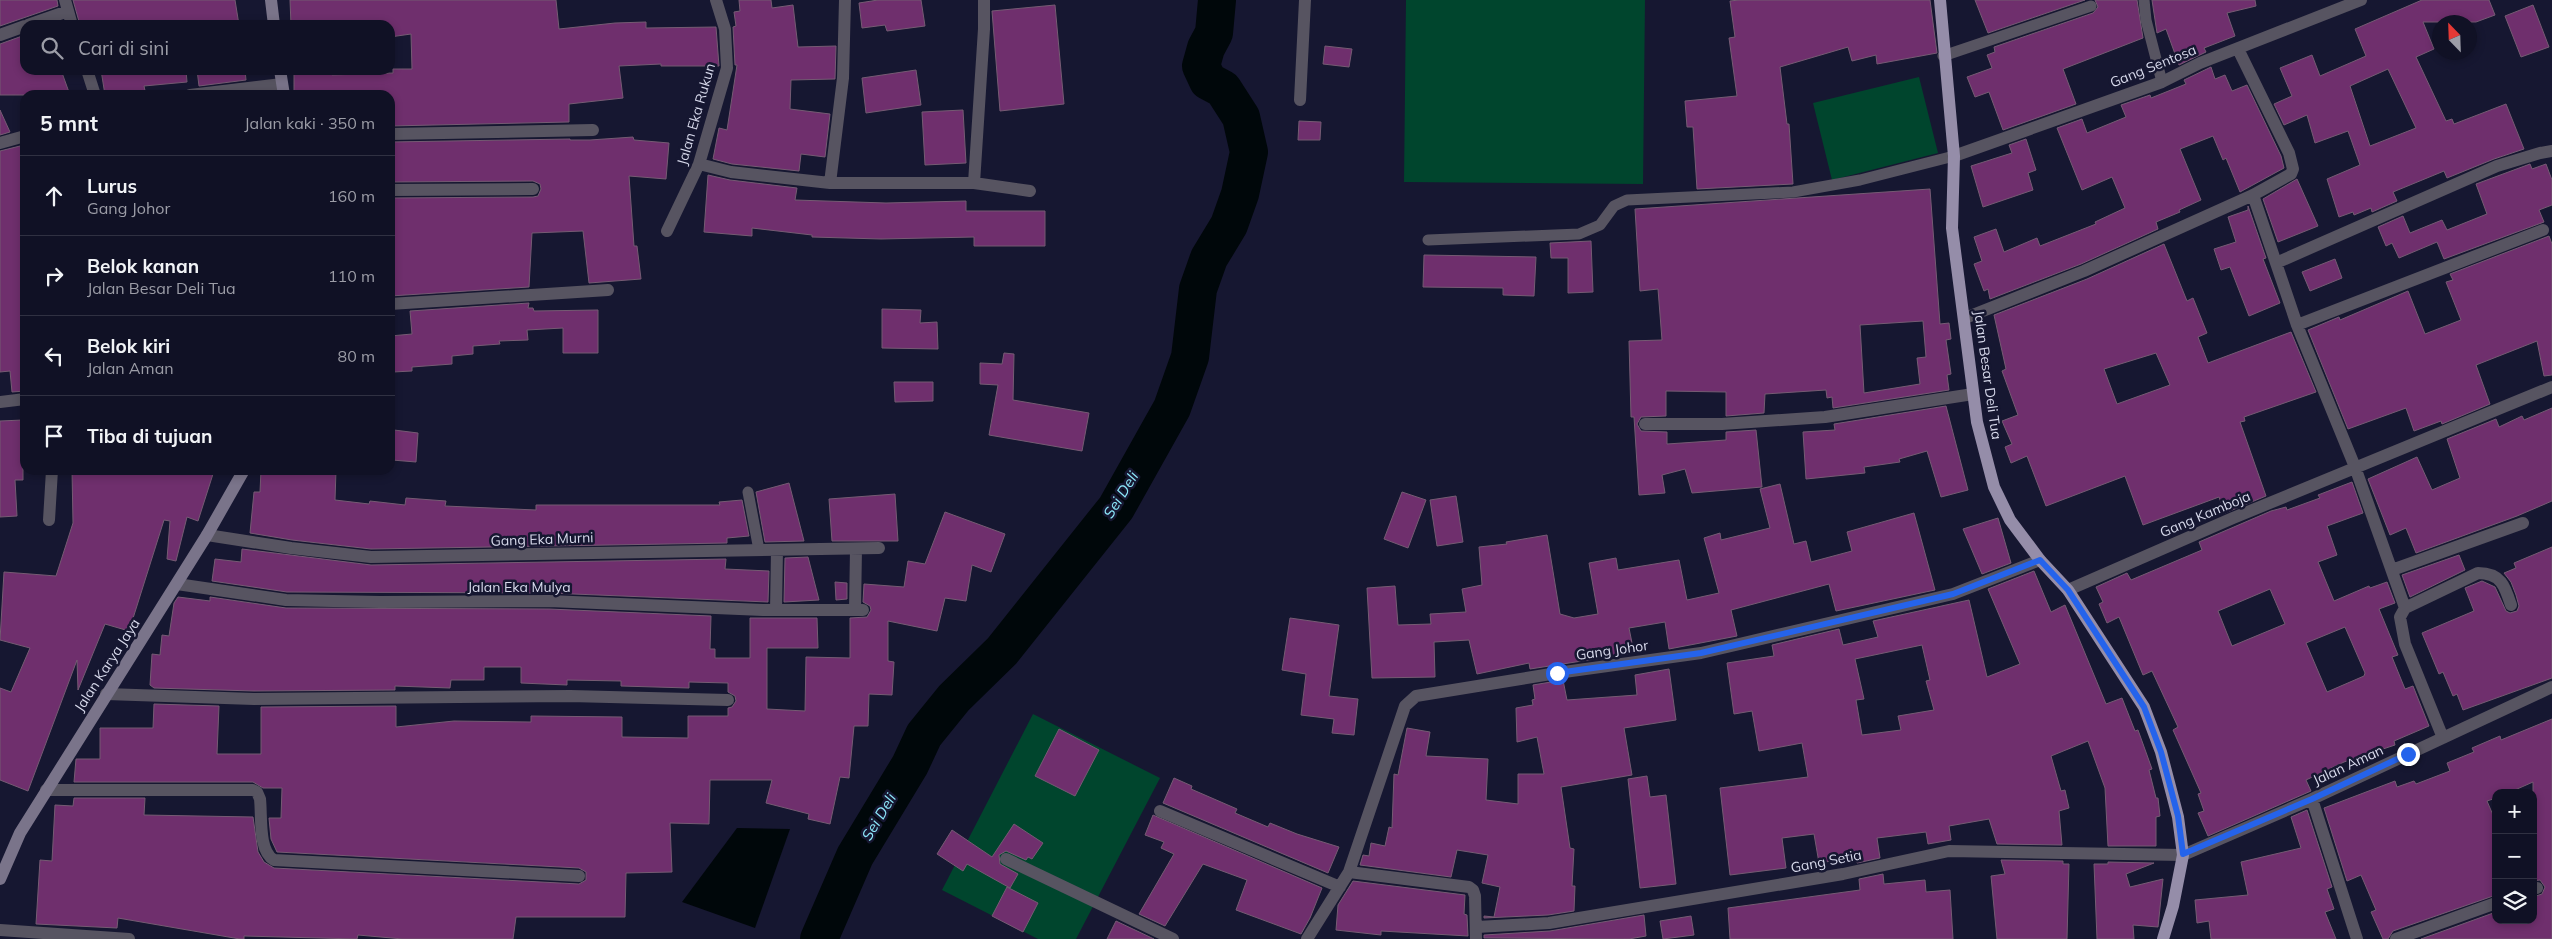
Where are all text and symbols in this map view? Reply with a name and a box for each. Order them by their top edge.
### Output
north arrow [2432,15,2477,60]
search box [20,20,395,75]
icon: search [38,34,66,62]
text: Cari di sini [78,36,169,60]
street label: Gang Sentosa [2107,40,2199,92]
street label: Jalan Eka Rukun [673,61,719,167]
text: 5 mnt [40,110,98,136]
text: Jalan kaki · 350 m [244,113,375,133]
text: Lurus [87,174,137,198]
icon: ahead [40,182,68,210]
text: 160 m [328,186,375,206]
text: Gang Johor [87,198,170,218]
text: Belok kanan [87,254,199,278]
icon: right [40,262,68,290]
text: 110 m [328,266,375,286]
text: Jalan Besar Deli Tua [87,278,236,298]
street label: Jalan Besar Deli Tua [1970,309,2006,441]
text: Belok kiri [87,334,170,358]
icon: left [40,342,68,370]
text: 80 m [338,346,375,366]
text: Jalan Aman [87,358,174,378]
icon: arrive [40,422,68,450]
text: Tiba di tujuan [87,424,212,448]
water label: Sei Deli [1099,468,1143,522]
street label: Gang Kamboja [2157,487,2253,541]
street label: Gang Eka Murni [490,528,594,550]
street label: Jalan Eka Mulya [467,578,571,596]
street label: Jalan Karya Jaya [70,615,144,715]
street label: Gang Johor [1575,636,1650,664]
route start [1546,662,1569,685]
street label: Jalan Aman [2310,741,2386,789]
route end [2397,743,2420,766]
water label: Sei Deli [857,789,900,844]
map controls [2492,789,2537,924]
button: + [2492,789,2537,834]
button: − [2492,834,2537,879]
street label: Gang Setia [1789,845,1863,877]
button: layers [2492,879,2537,924]

